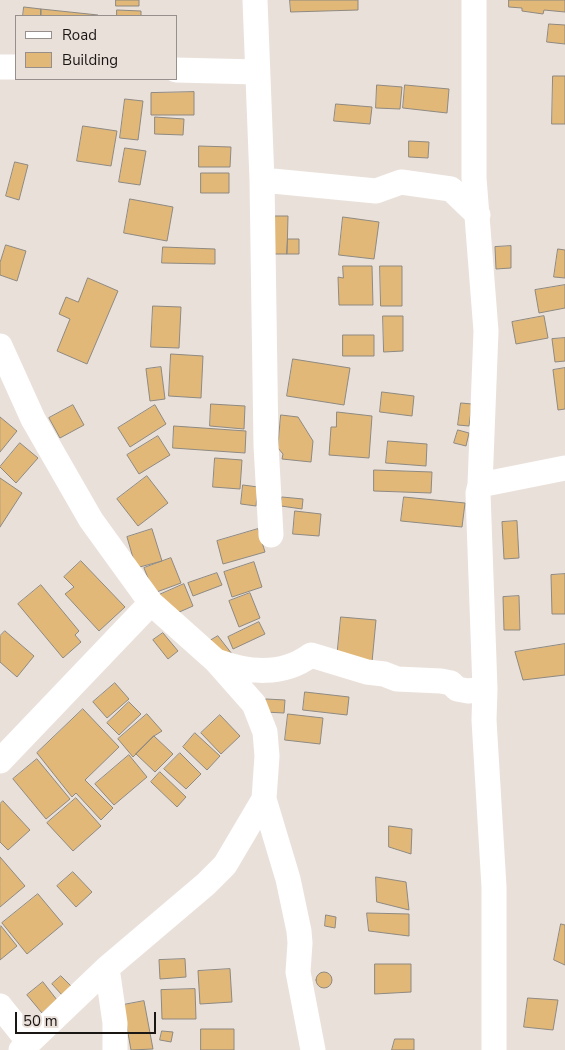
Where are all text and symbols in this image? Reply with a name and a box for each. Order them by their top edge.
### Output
legend [15,15,178,80]
text: Road [62,25,97,45]
text: Building [62,50,118,70]
scale bar [18,1002,159,1034]
text: 50 m [23,1011,58,1031]

